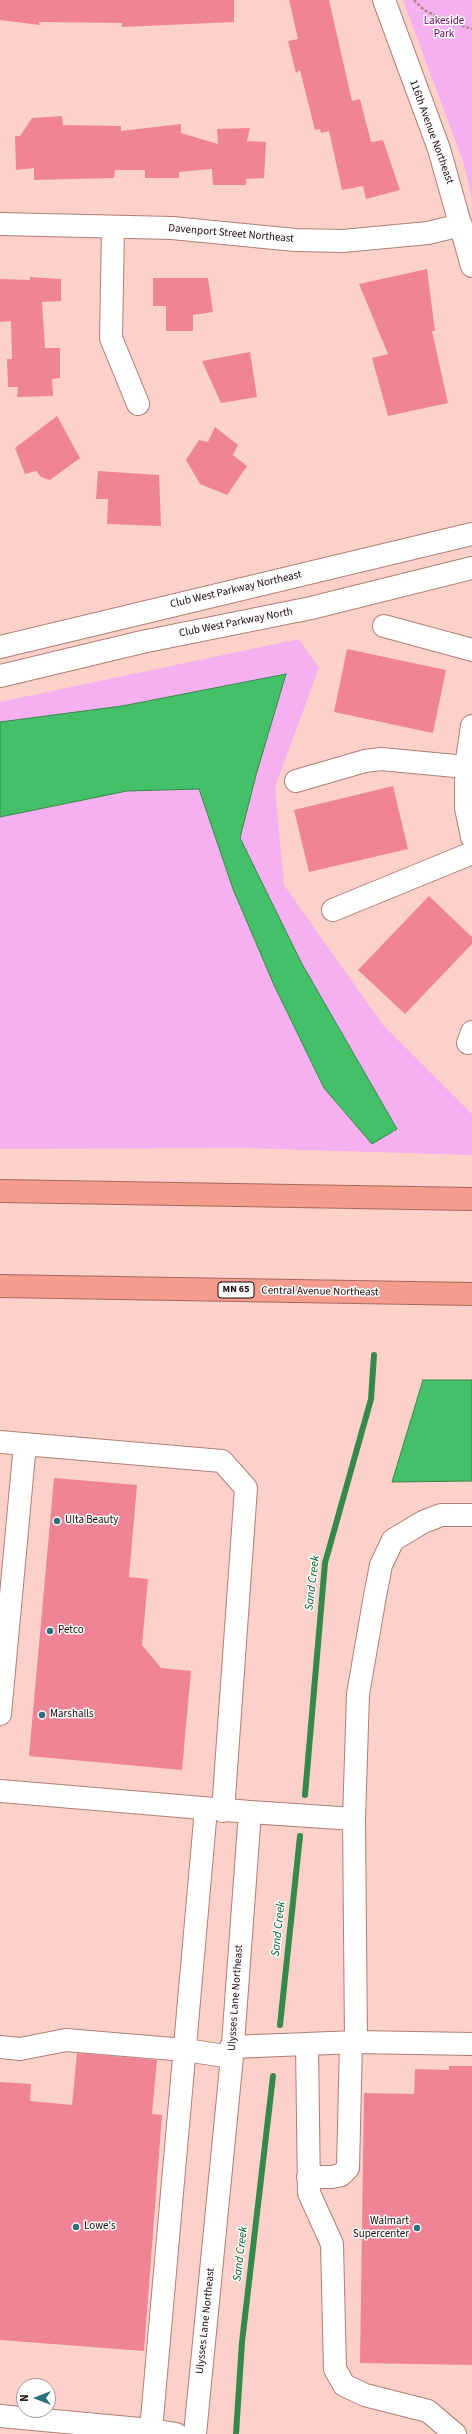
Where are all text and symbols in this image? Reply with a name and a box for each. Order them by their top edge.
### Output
park label: Lakeside Park [424,15,464,41]
street label: 116th Avenue Northeast [406,78,456,186]
street label: Davenport Street Northeast [168,222,294,246]
street label: Club West Parkway Northeast [169,568,303,612]
street label: Club West Parkway North [178,605,294,641]
road number: MN 65 [218,1282,254,1298]
street label: Central Avenue Northeast [261,1284,379,1300]
place label: Ulta Beauty [65,1514,118,1528]
marker: Ulta Beauty [52,1516,62,1526]
water label: Sand Creek [302,1555,324,1611]
place label: Petco [58,1624,84,1638]
marker: Petco [45,1626,55,1636]
place label: Marshalls [50,1708,94,1722]
marker: Marshalls [37,1710,47,1720]
water label: Sand Creek [269,1901,289,1957]
street label: Ulysses Lane Northeast [226,1944,246,2052]
place label: Walmart Supercenter [353,2215,409,2241]
place label: Lowe's [84,2220,116,2234]
marker: Lowe's [71,2222,81,2232]
marker: Walmart Supercenter [412,2223,422,2233]
water label: Sand Creek [230,2226,252,2282]
street label: Ulysses Lane Northeast [194,2267,218,2375]
north arrow [16,2378,56,2418]
text: N [17,2394,32,2402]

